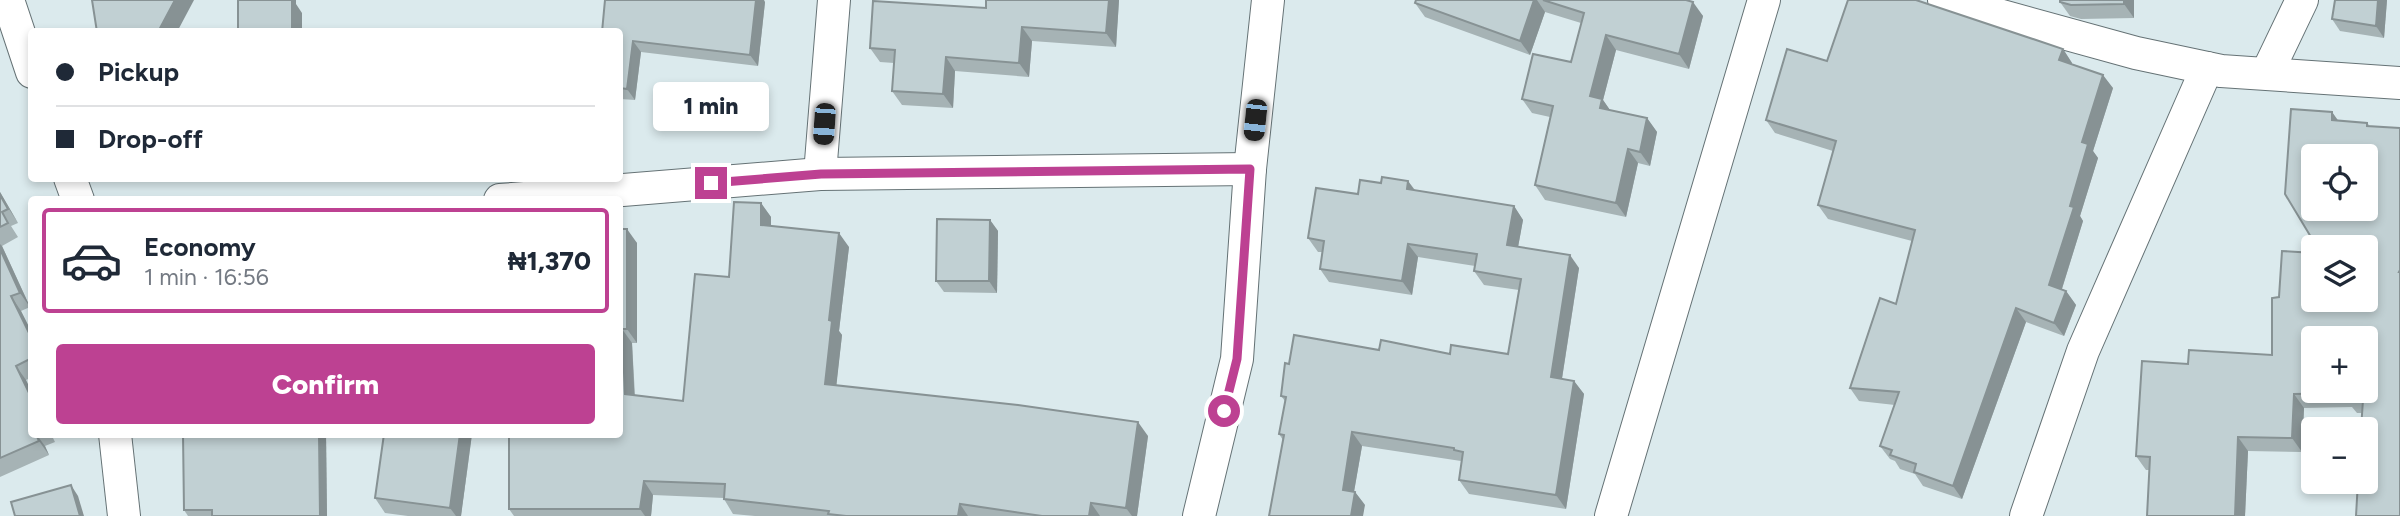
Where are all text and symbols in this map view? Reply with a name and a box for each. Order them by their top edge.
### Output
text: Pickup [98,56,179,88]
callout: 1 min [653,82,769,130]
text: 1 min [684,92,738,120]
car [1243,98,1268,142]
car [813,102,836,146]
text: Drop-off [98,123,203,155]
map controls [2301,144,2378,494]
button: locate [2301,144,2378,221]
route end [695,167,727,199]
icon: car [60,229,123,292]
text: Economy [144,231,256,263]
button: layers [2301,235,2378,312]
text: ₦1,370 [508,245,591,277]
text: 1 min · 16:56 [144,263,269,291]
button: + [2301,326,2378,403]
button: Confirm [56,344,595,424]
route start [1208,395,1240,427]
button: − [2301,417,2378,494]

